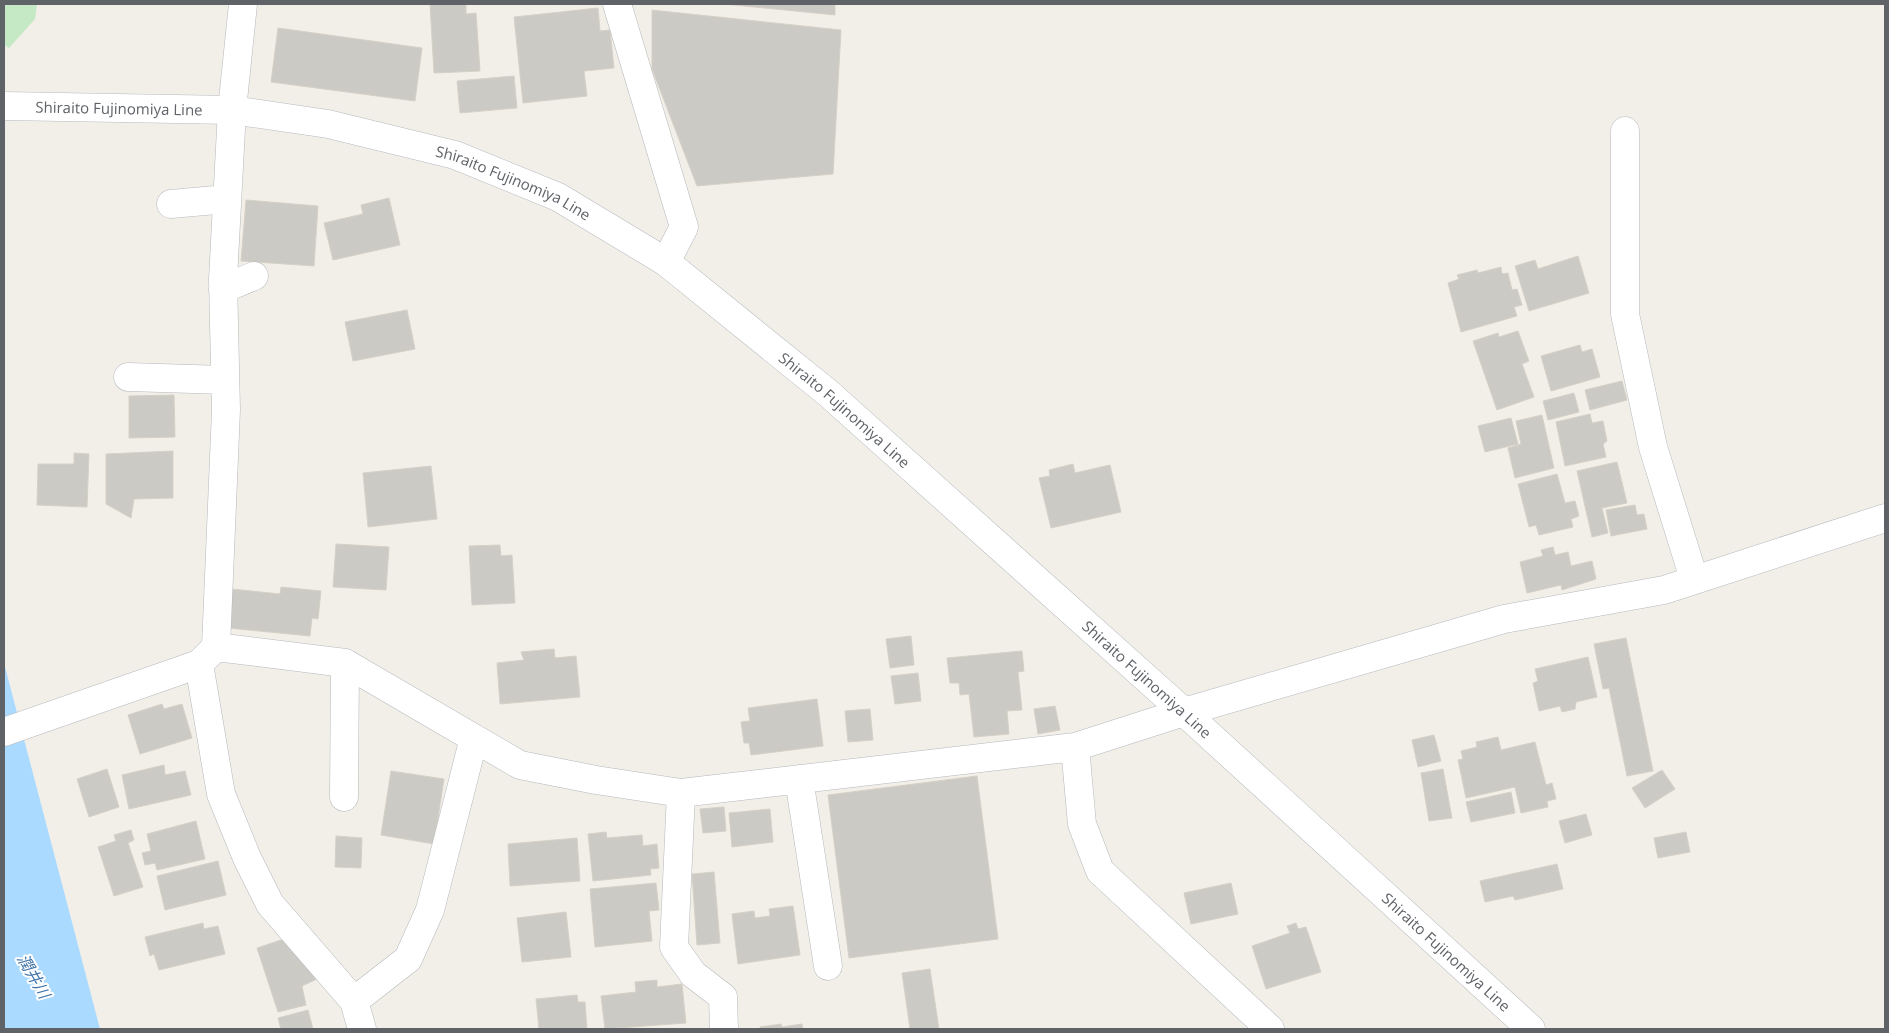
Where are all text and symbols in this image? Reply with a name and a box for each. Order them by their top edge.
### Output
street label: Shiraito Fujinomiya Line [35,97,203,119]
street label: Shiraito Fujinomiya Line [434,141,595,224]
street label: Shiraito Fujinomiya Line [775,347,915,472]
street label: Shiraito Fujinomiya Line [1078,616,1216,742]
street label: Shiraito Fujinomiya Line [1378,888,1515,1016]
water label: 潤井川 [12,950,57,1004]

